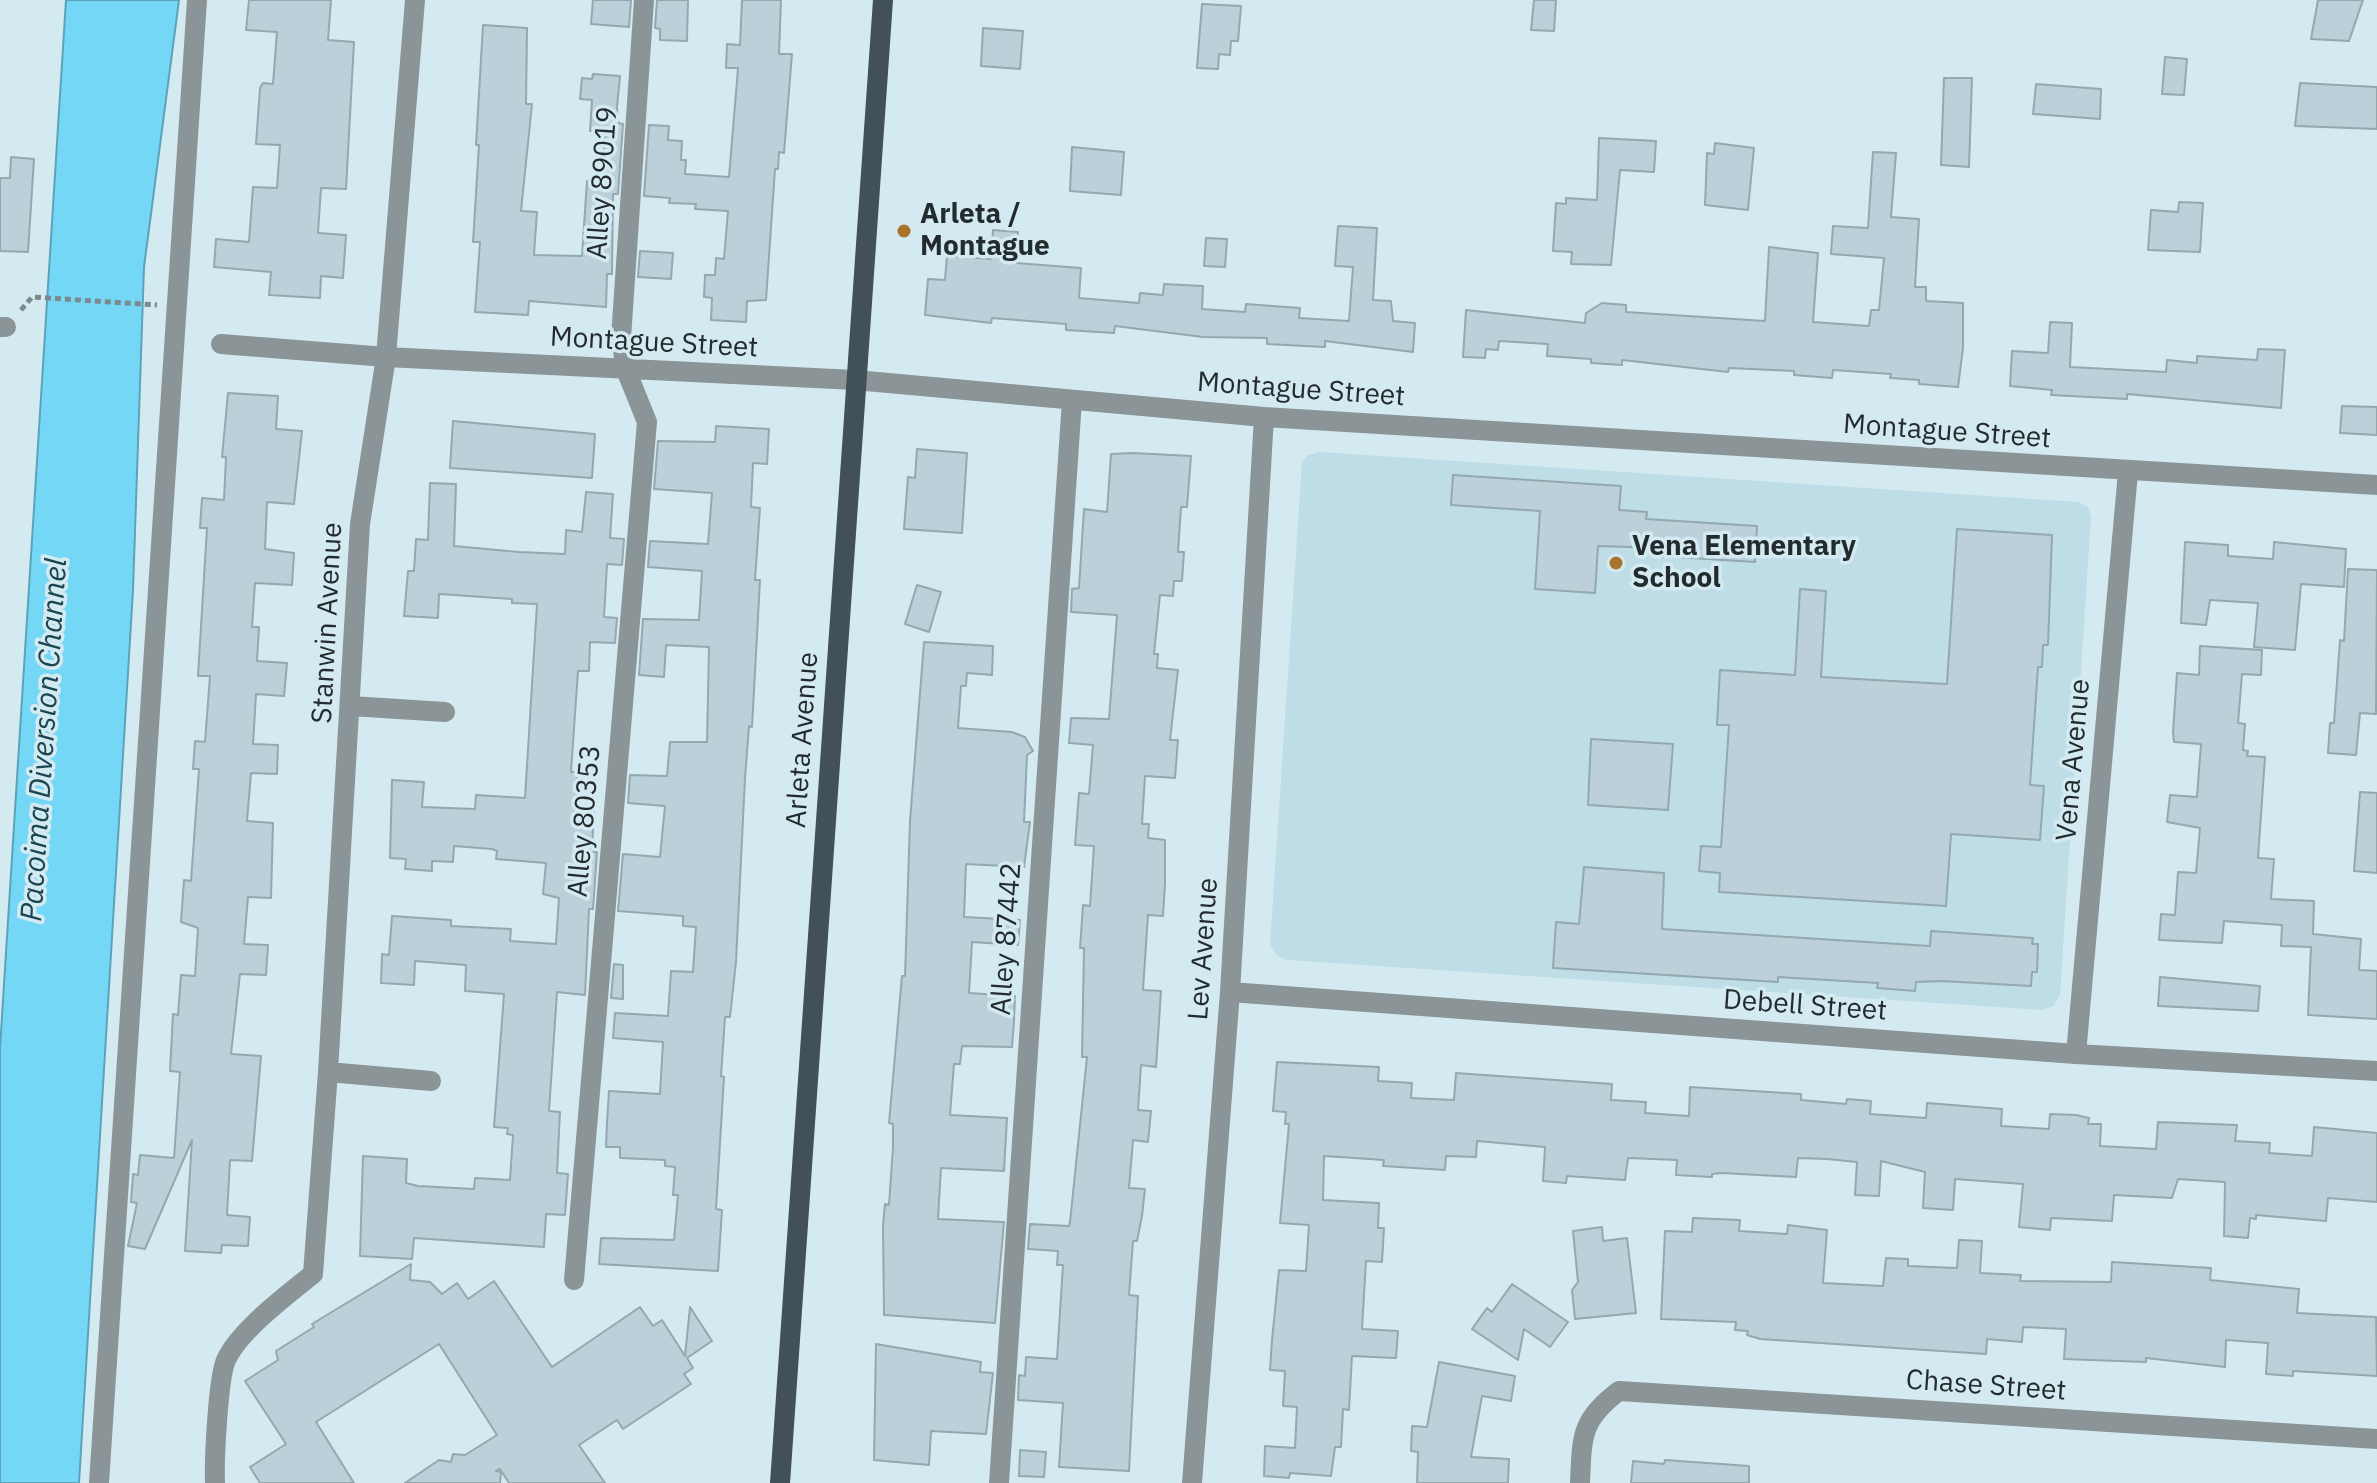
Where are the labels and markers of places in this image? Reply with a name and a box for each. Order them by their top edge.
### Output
place label: Arleta / Montague [920,198,1050,264]
marker: Arleta / Montague [895,222,913,240]
place label: Vena Elementary School [1632,530,1856,596]
marker: Vena Elementary School [1607,554,1625,572]

